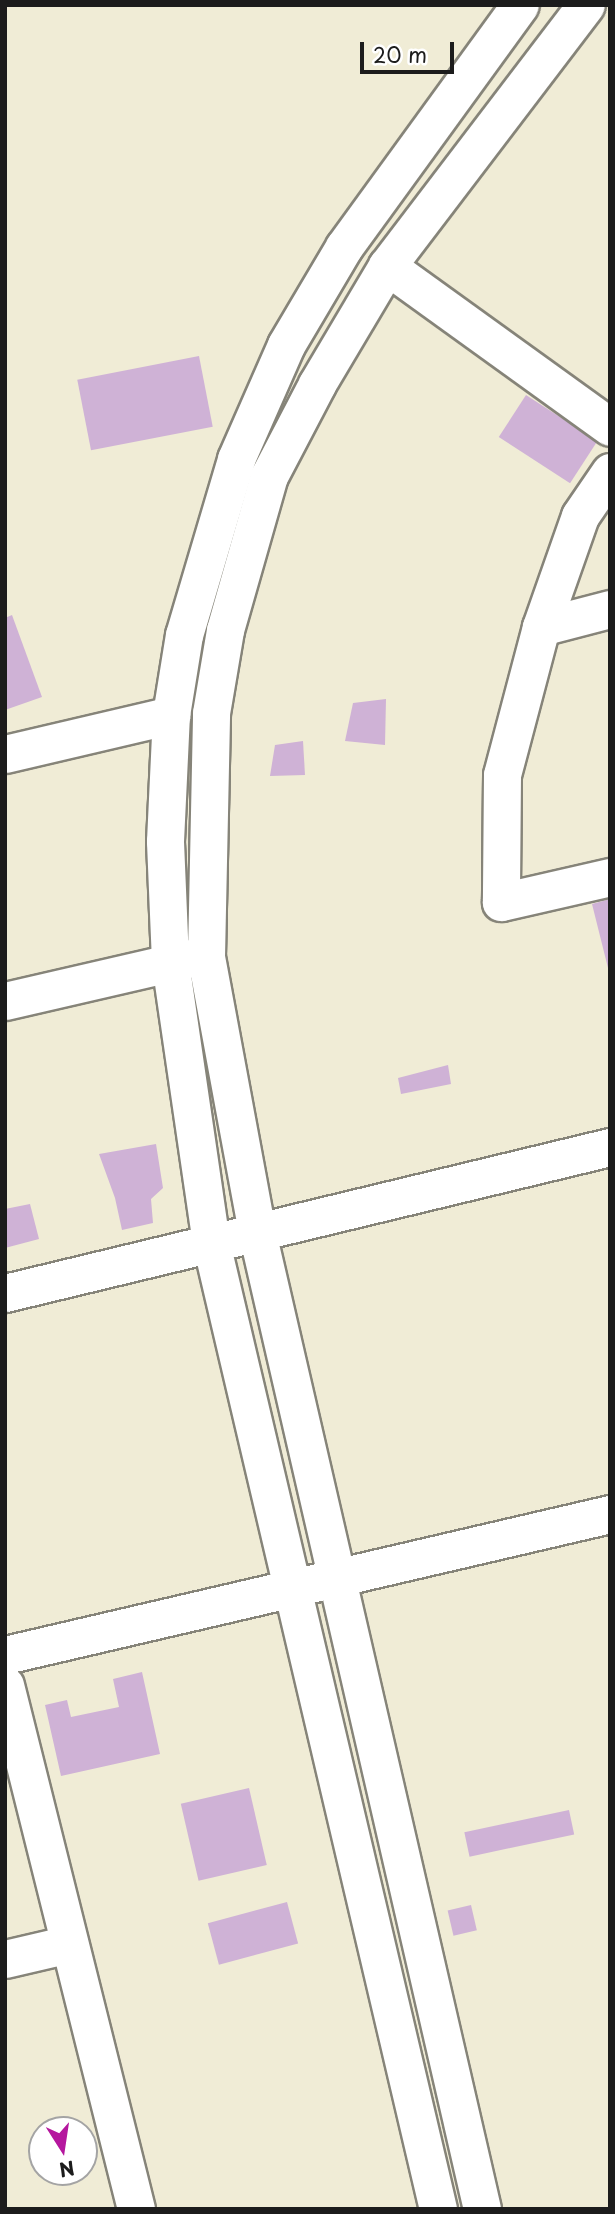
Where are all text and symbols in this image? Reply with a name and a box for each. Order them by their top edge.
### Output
scale bar [363,28,458,72]
text: 20 m [373,38,427,70]
north arrow [28,2116,98,2186]
text: N [57,2154,77,2185]

